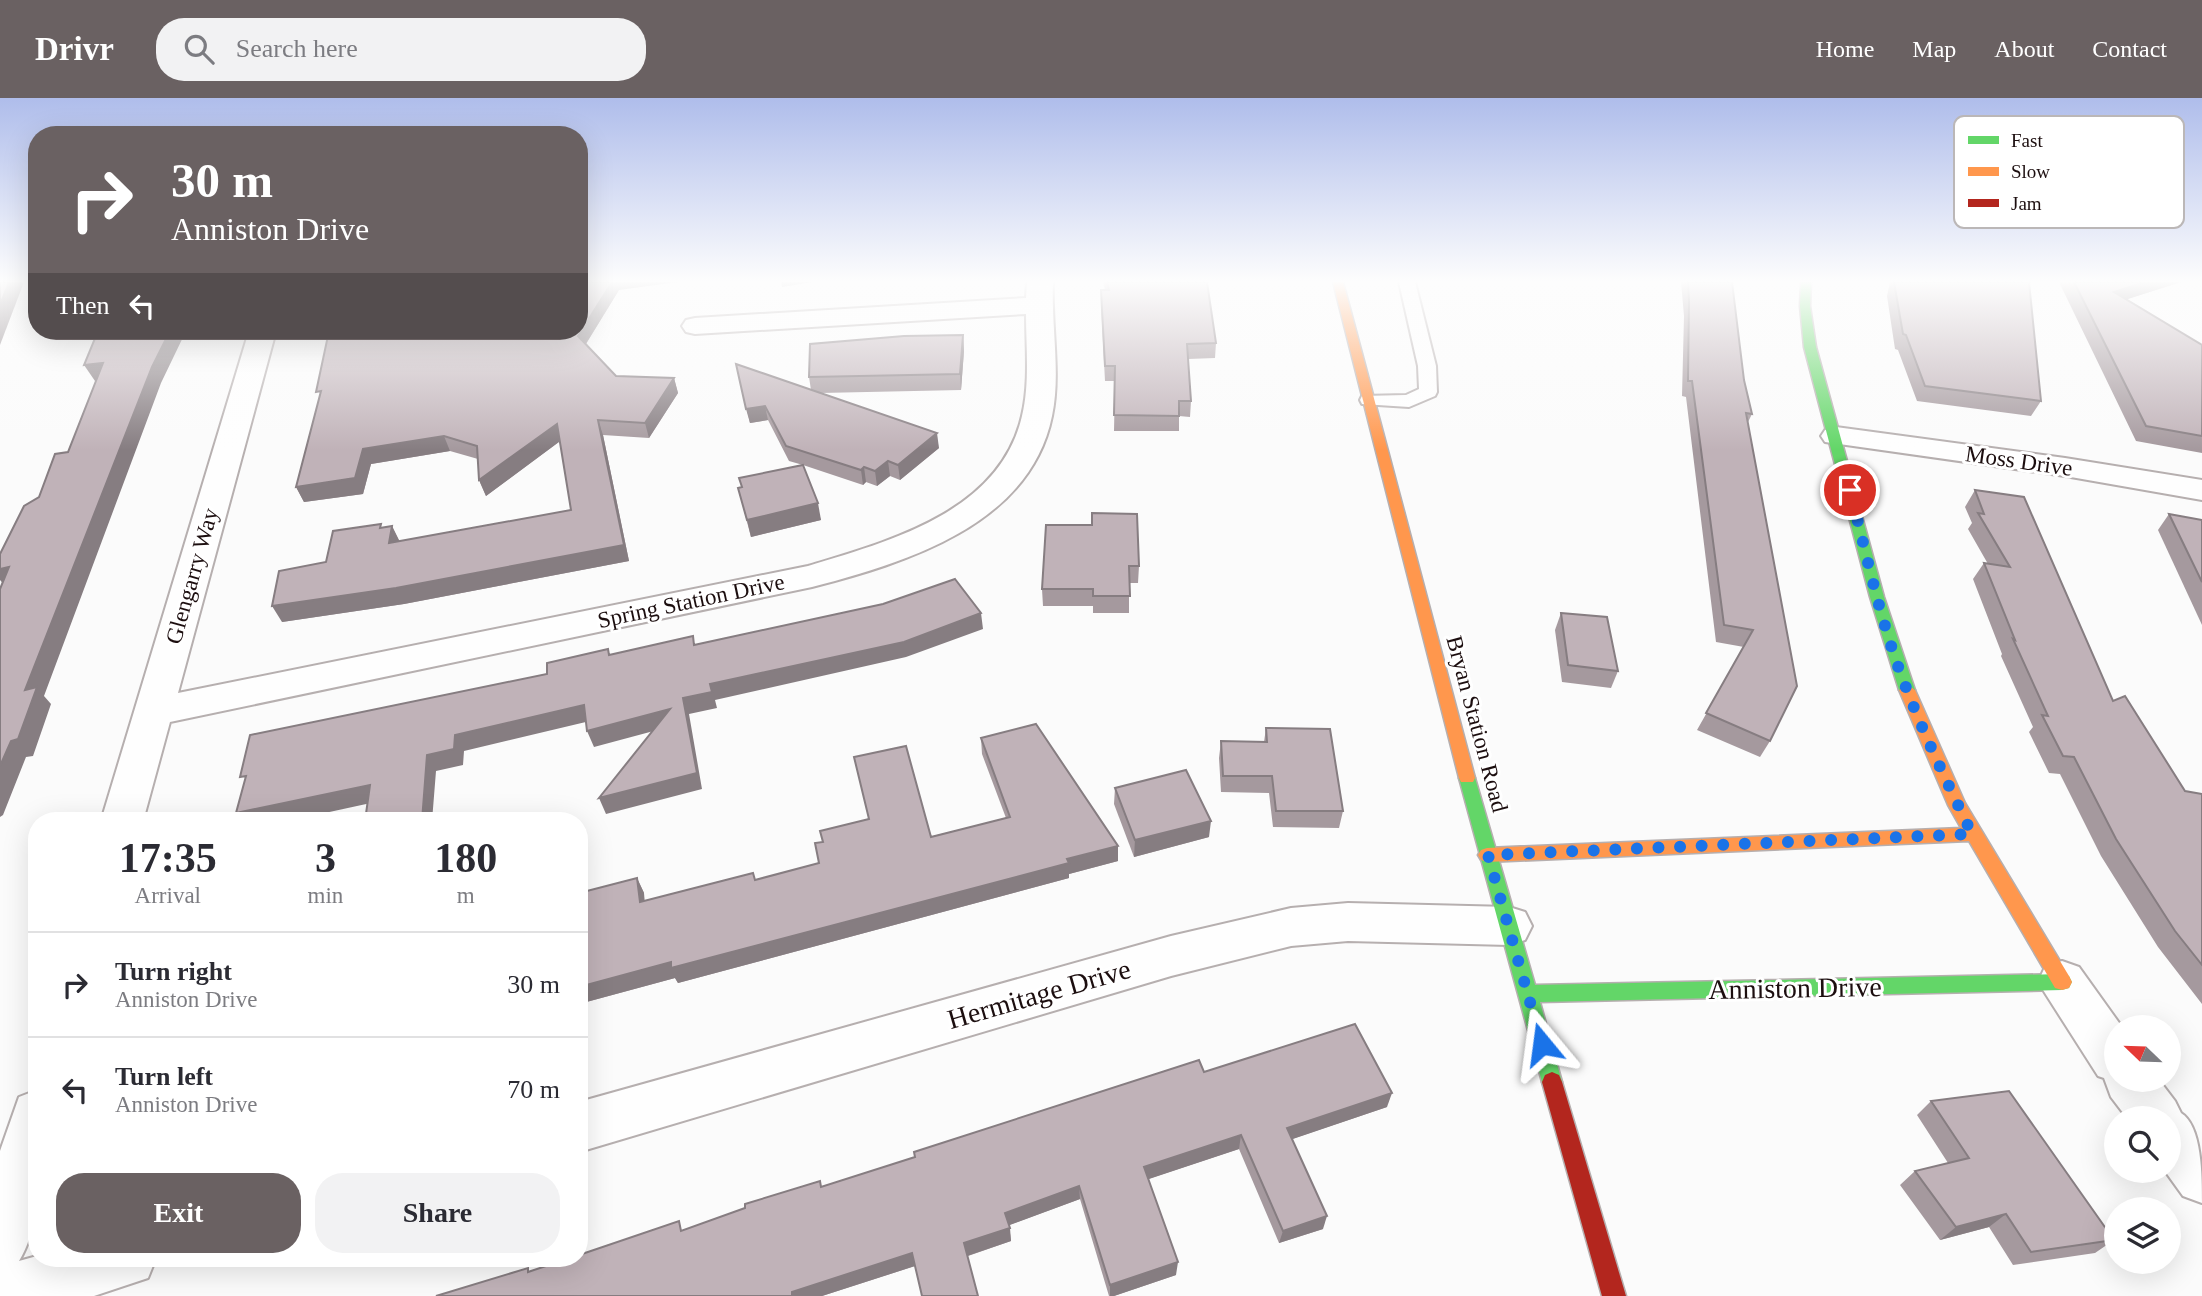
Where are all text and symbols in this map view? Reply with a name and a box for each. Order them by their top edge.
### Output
search box [156,18,646,81]
icon: search [180,30,218,68]
text: Drivr [35,31,114,67]
text: Search here [236,34,358,63]
text: Home [1816,36,1874,62]
text: Map [1912,36,1956,62]
text: About [1994,36,2054,62]
text: Contact [2092,36,2167,62]
legend [1954,116,2184,228]
text: Fast [2011,130,2043,151]
text: 30 m [171,153,273,208]
icon: right [56,154,147,245]
text: Slow [2011,161,2050,182]
text: Jam [2011,193,2042,214]
text: Anniston Drive [171,211,369,247]
icon: left [123,287,161,325]
text: Then [56,291,109,320]
street label: Moss Drive [1964,441,2074,481]
pin [1820,460,1880,520]
icon: arrive [1831,471,1869,509]
street label: Glengarry Way [161,505,223,647]
street label: Spring Station Drive [595,569,787,633]
street label: Bryan Station Road [1441,633,1513,815]
text: 17:35 [119,835,217,881]
text: 3 [315,835,336,881]
text: 180 [434,835,497,881]
text: Arrival [135,883,201,908]
text: min [308,883,343,908]
text: m [457,883,475,908]
street label: Hermitage Drive [944,953,1134,1035]
text: Turn right [115,957,232,986]
icon: right [56,966,94,1004]
text: 30 m [507,970,560,999]
street label: Anniston Drive [1708,971,1882,1005]
text: Anniston Drive [115,987,257,1012]
position arrow [1505,1007,1579,1081]
north arrow [2104,1015,2180,1092]
map controls [2104,1015,2181,1274]
text: Turn left [115,1062,213,1091]
icon: left [56,1071,94,1109]
text: 70 m [507,1075,560,1104]
text: Anniston Drive [115,1092,257,1117]
button: search [2104,1106,2181,1183]
button: Exit [56,1173,301,1253]
button: Share [315,1173,560,1253]
button: layers [2104,1197,2181,1274]

